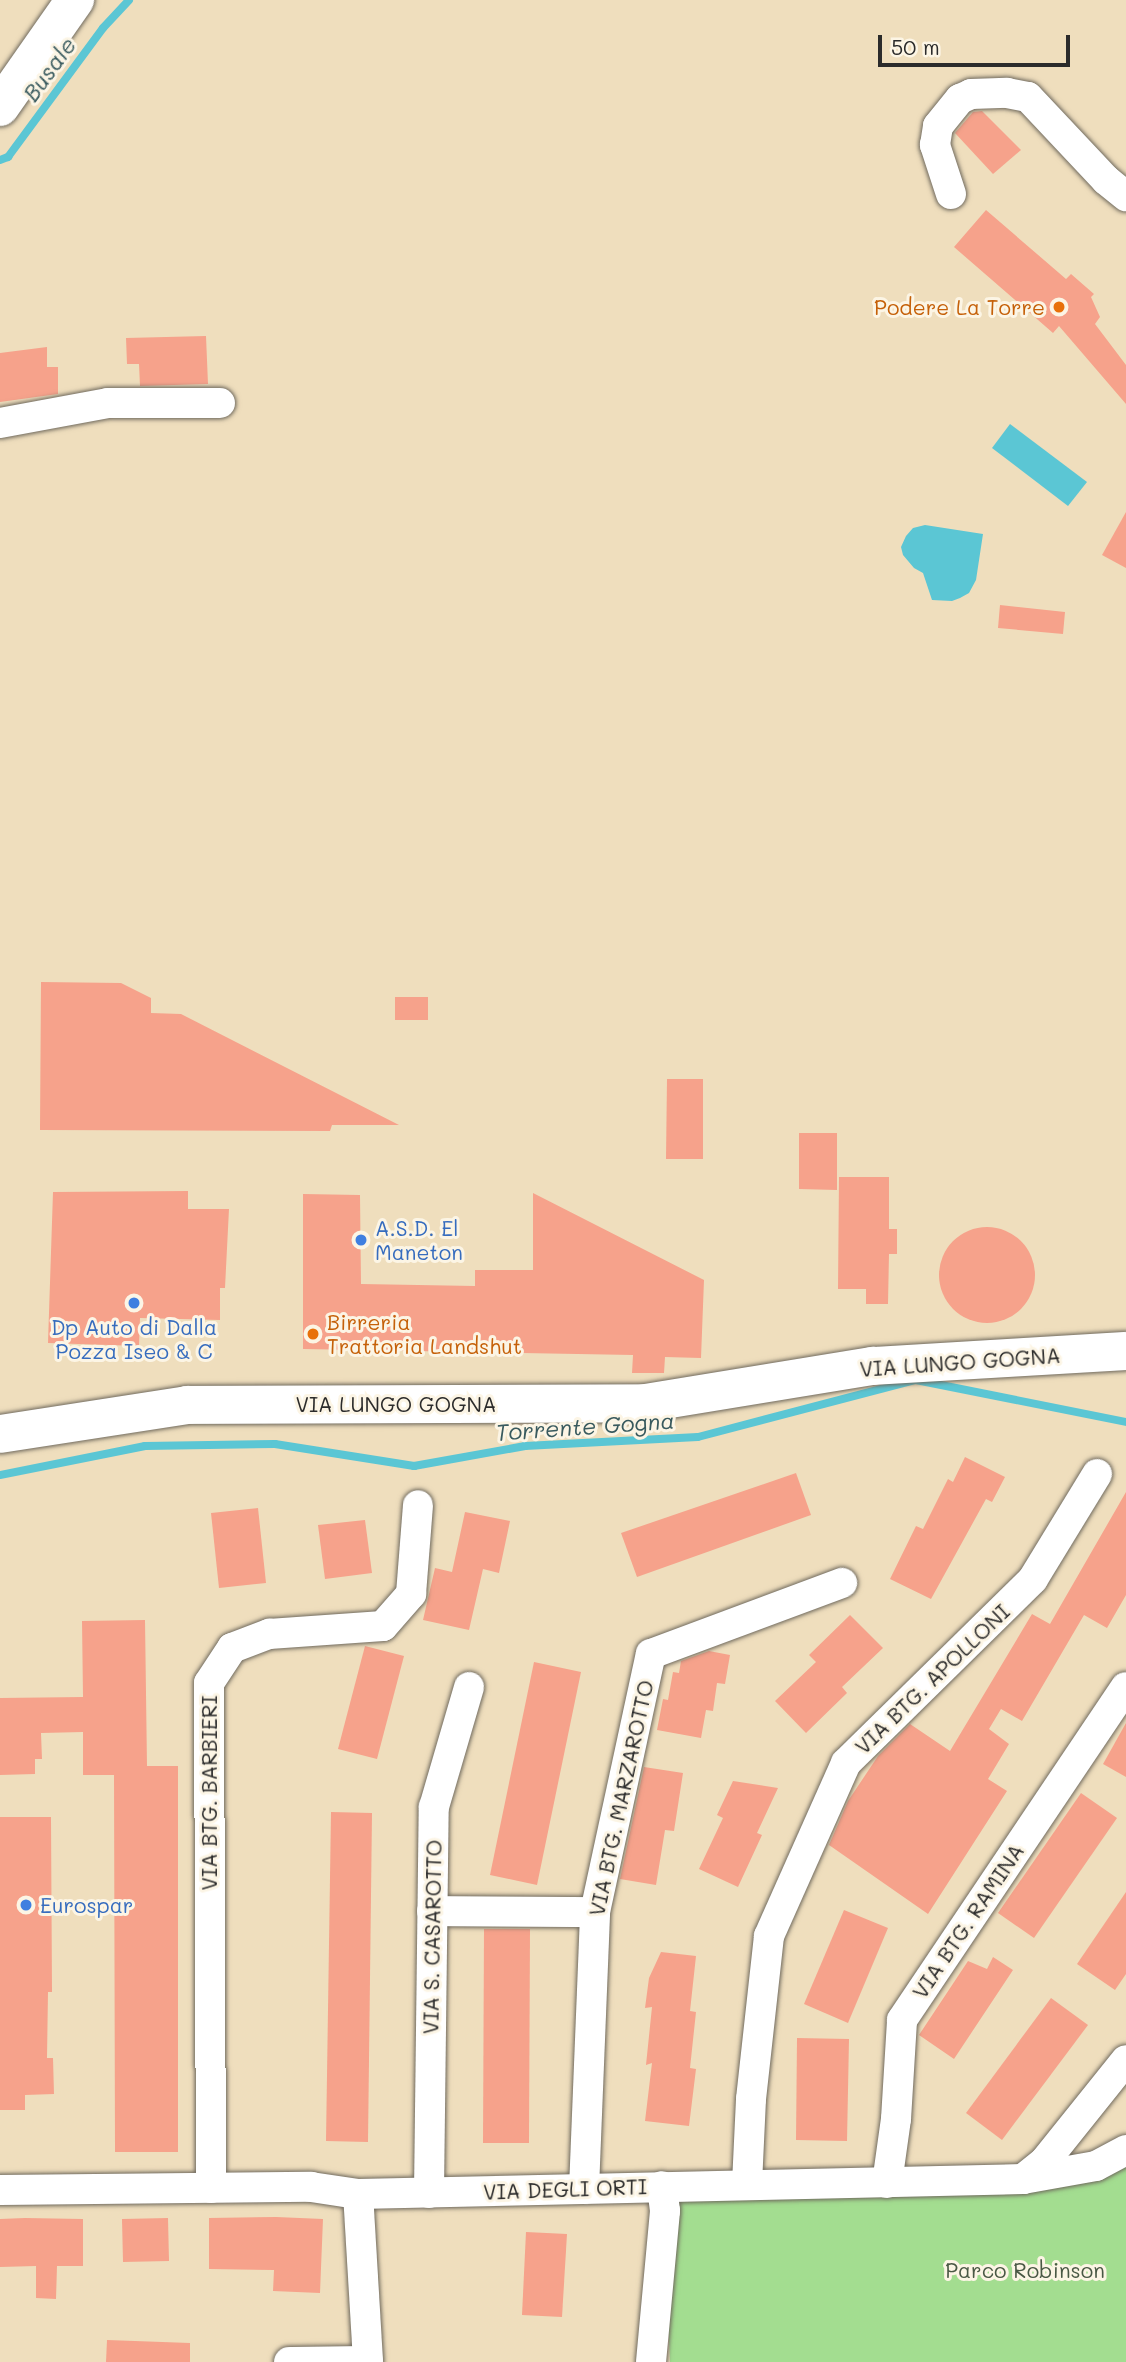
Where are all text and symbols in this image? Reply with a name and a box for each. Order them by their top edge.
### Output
scale bar [881,21,1074,65]
water label: Busale [17,32,81,106]
text: 50 m [891,33,940,60]
place label: Podere La Torre [874,294,1045,320]
marker: Podere La Torre [1051,299,1067,315]
place label: A.S.D. El Maneton [375,1215,463,1265]
marker: A.S.D. El Maneton [353,1232,369,1248]
marker: Dp Auto di Dalla Pozza Iseo & C [126,1295,142,1311]
place label: Birreria Trattoria Landshut [327,1309,522,1359]
place label: Dp Auto di Dalla Pozza Iseo & C [51,1314,217,1364]
marker: Birreria Trattoria Landshut [305,1326,321,1342]
street label: VIA LUNGO GOGNA [859,1342,1061,1382]
street label: VIA LUNGO GOGNA [295,1391,497,1417]
water label: Torrente Gogna [495,1406,675,1446]
street label: VIA BTG. APOLLONI [850,1599,1014,1759]
street label: VIA BTG. MARZAROTTO [584,1678,658,1918]
street label: VIA BTG. BARBIERI [196,1695,222,1891]
street label: VIA S. CASAROTTO [418,1839,446,2035]
street label: VIA BTG. RAMINA [907,1839,1029,2003]
place label: Eurospar [40,1892,133,1918]
marker: Eurospar [18,1897,34,1913]
street label: VIA DEGLI ORTI [483,2174,647,2204]
park label: Parco Robinson [945,2257,1105,2283]

